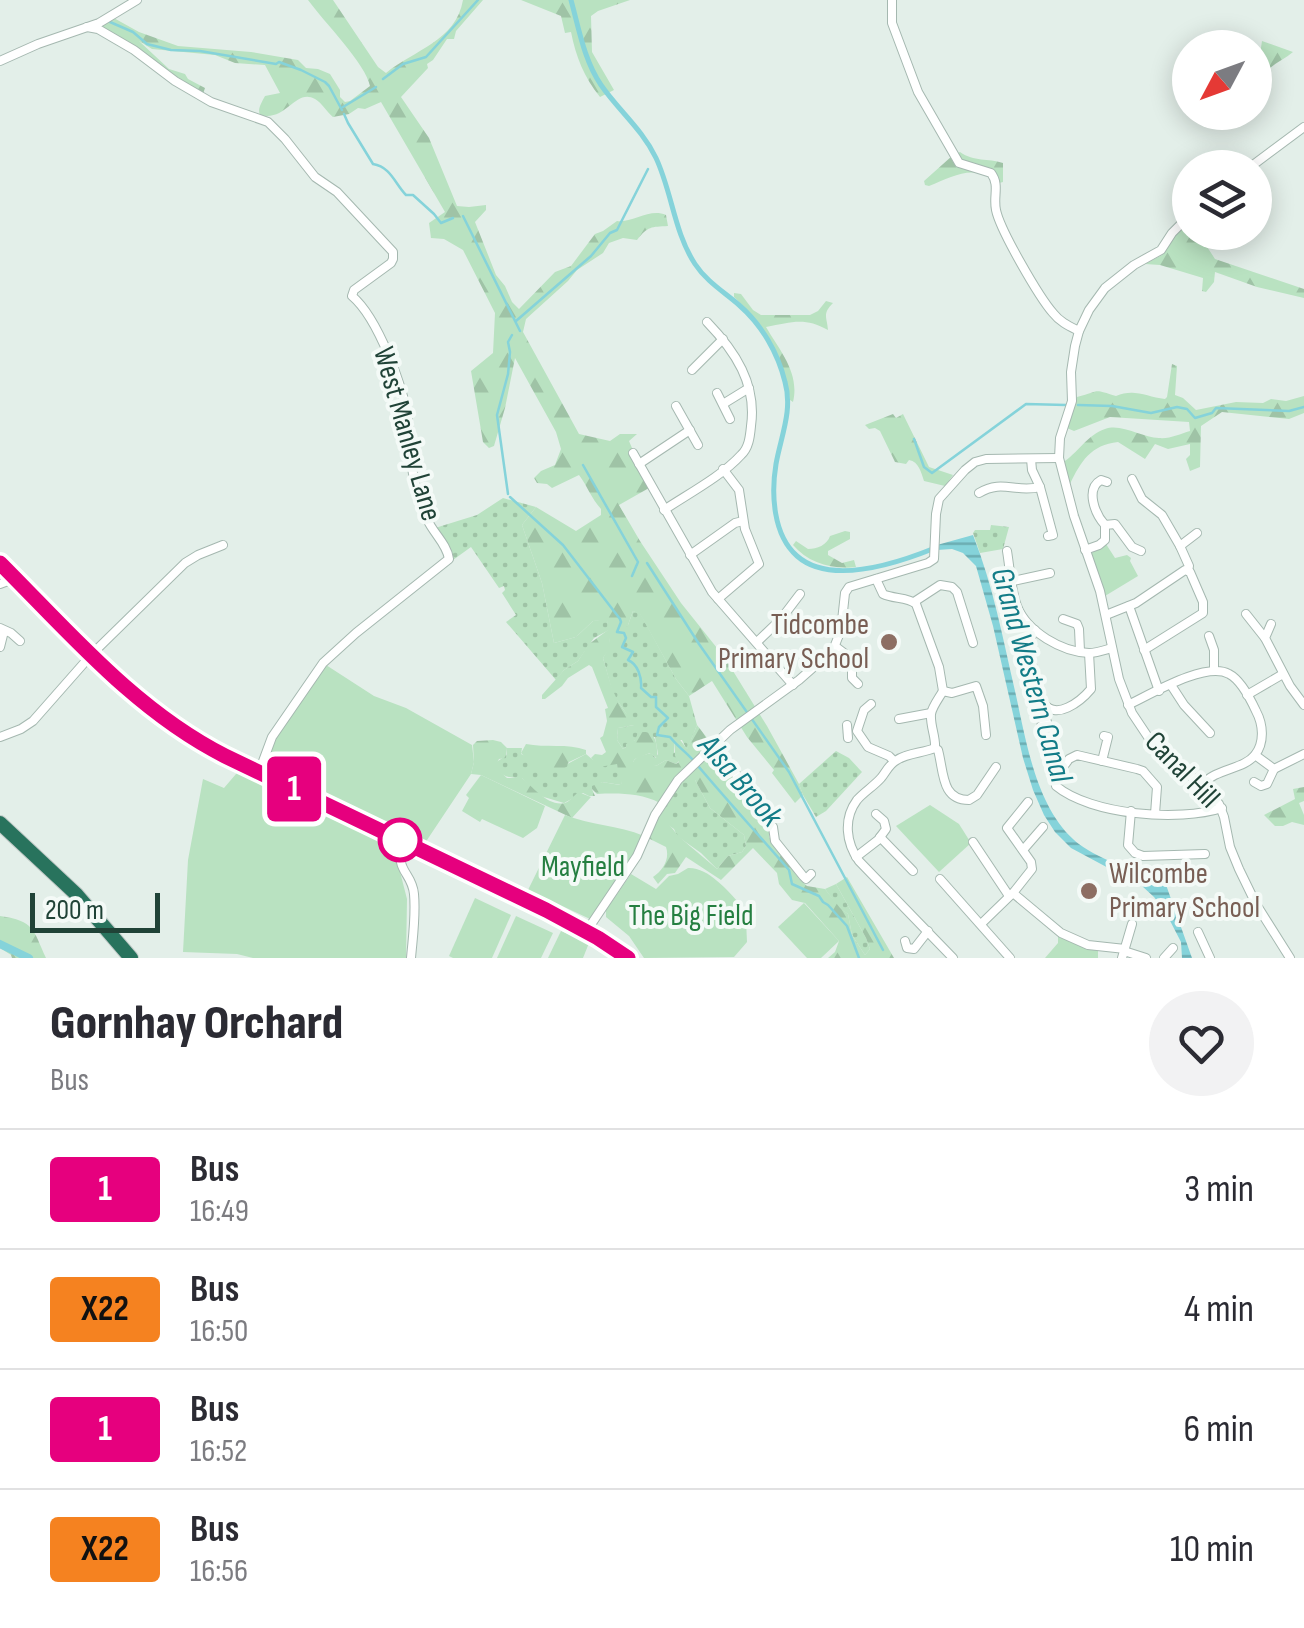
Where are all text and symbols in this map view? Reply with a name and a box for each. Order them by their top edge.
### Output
north arrow [1172,30,1272,130]
map controls [1172,30,1272,250]
button: layers [1172,150,1272,250]
street label: West Manley Lane [365,343,449,525]
water label: Grand Western Canal [982,563,1081,788]
place label: Tidcombe Primary School [718,607,869,677]
marker: Tidcombe Primary School [878,631,900,653]
street label: Canal Hill [1137,724,1227,816]
water label: Alsa Brook [688,725,791,836]
line badge: 1 [262,756,326,822]
text: 1 [287,768,301,811]
unlabelled marker [379,819,421,861]
park label: Mayfield [541,849,625,885]
place label: Wilcombe Primary School [1109,856,1260,926]
marker: Wilcombe Primary School [1078,880,1100,902]
scale bar [30,888,160,933]
text: 200 m [45,894,104,927]
park label: The Big Field [629,898,753,934]
button: heart [1149,991,1254,1096]
text: Gornhay Orchard [50,995,343,1052]
text: Bus [50,1061,89,1100]
text: Bus [190,1147,239,1192]
text: 3 min [1184,1167,1254,1212]
text: 1 [98,1168,112,1211]
text: 16:49 [190,1192,249,1231]
text: Bus [190,1267,239,1312]
text: 4 min [1184,1287,1254,1332]
text: X22 [81,1288,129,1331]
text: 16:50 [190,1312,248,1351]
text: Bus [190,1387,239,1432]
text: 6 min [1184,1407,1254,1452]
text: 1 [98,1408,112,1451]
text: 16:52 [190,1432,247,1471]
text: Bus [190,1507,239,1552]
text: 10 min [1170,1527,1254,1572]
text: X22 [81,1528,129,1571]
text: 16:56 [190,1552,248,1591]

